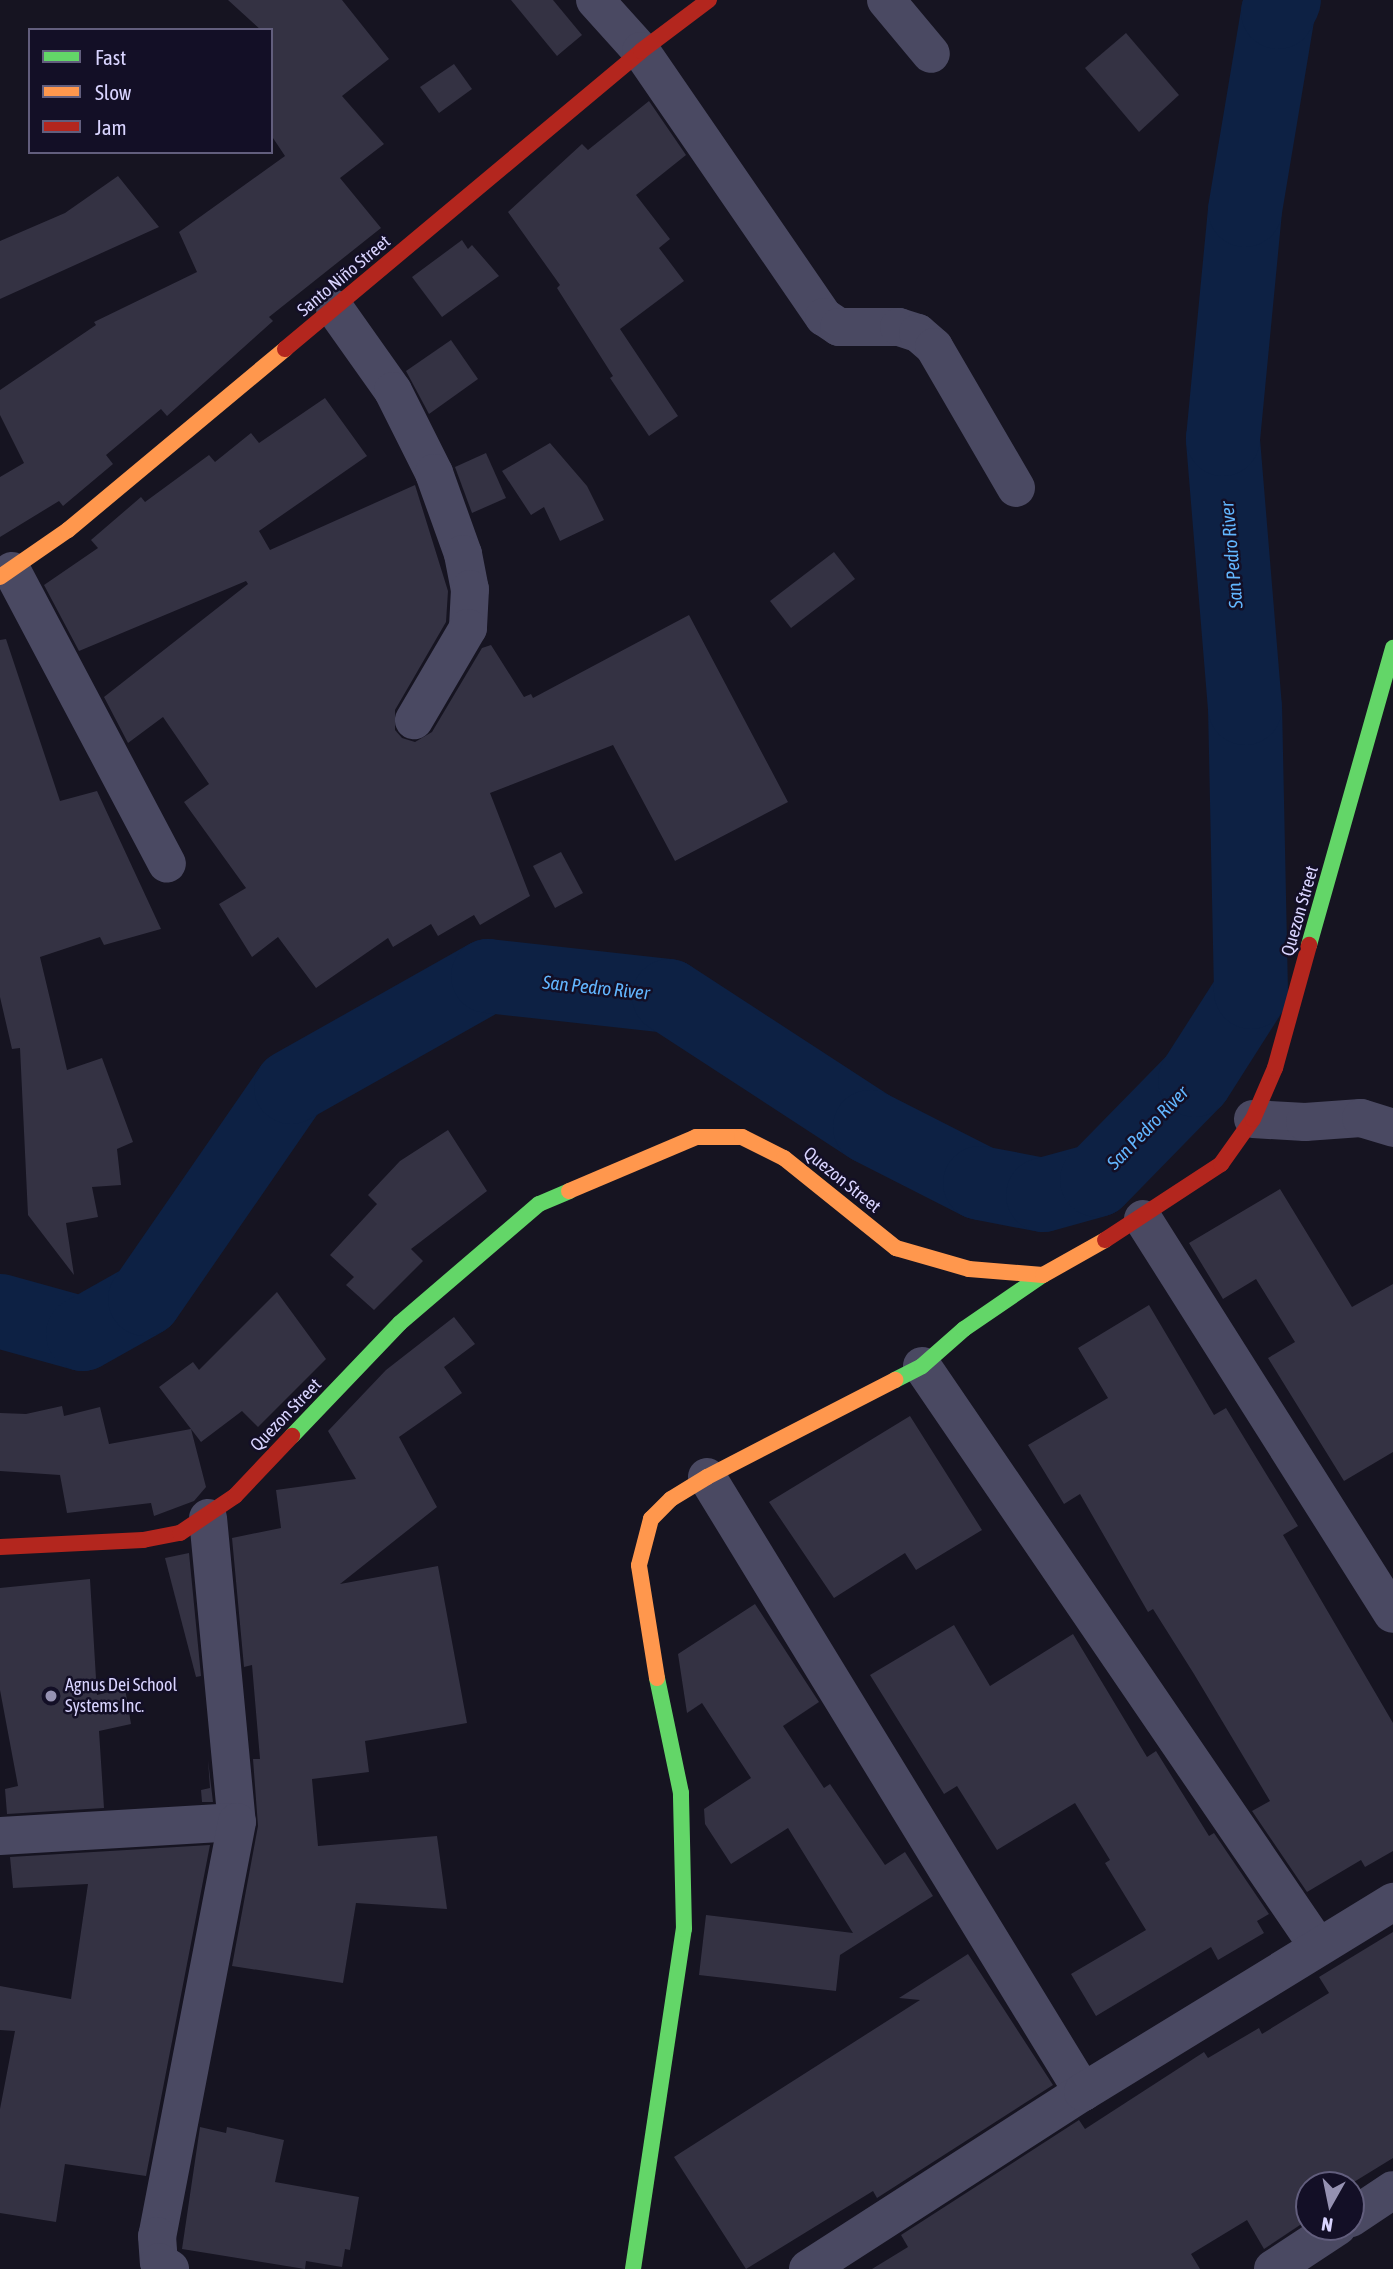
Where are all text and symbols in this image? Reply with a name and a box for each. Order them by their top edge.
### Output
legend [28,28,273,154]
text: Fast [95,45,126,69]
text: Slow [95,80,131,104]
text: Jam [95,115,127,139]
street label: Santo Niño Street [293,231,395,321]
water label: San Pedro River [1216,501,1248,609]
street label: Quezon Street [1277,863,1323,959]
water label: San Pedro River [541,971,651,1005]
water label: San Pedro River [1103,1081,1193,1175]
street label: Quezon Street [799,1142,885,1218]
street label: Quezon Street [246,1374,326,1456]
place label: Agnus Dei School Systems Inc. [65,1675,177,1718]
marker: Agnus Dei School Systems Inc. [43,1688,59,1704]
north arrow [1295,2171,1365,2241]
text: N [1320,2213,1334,2237]

